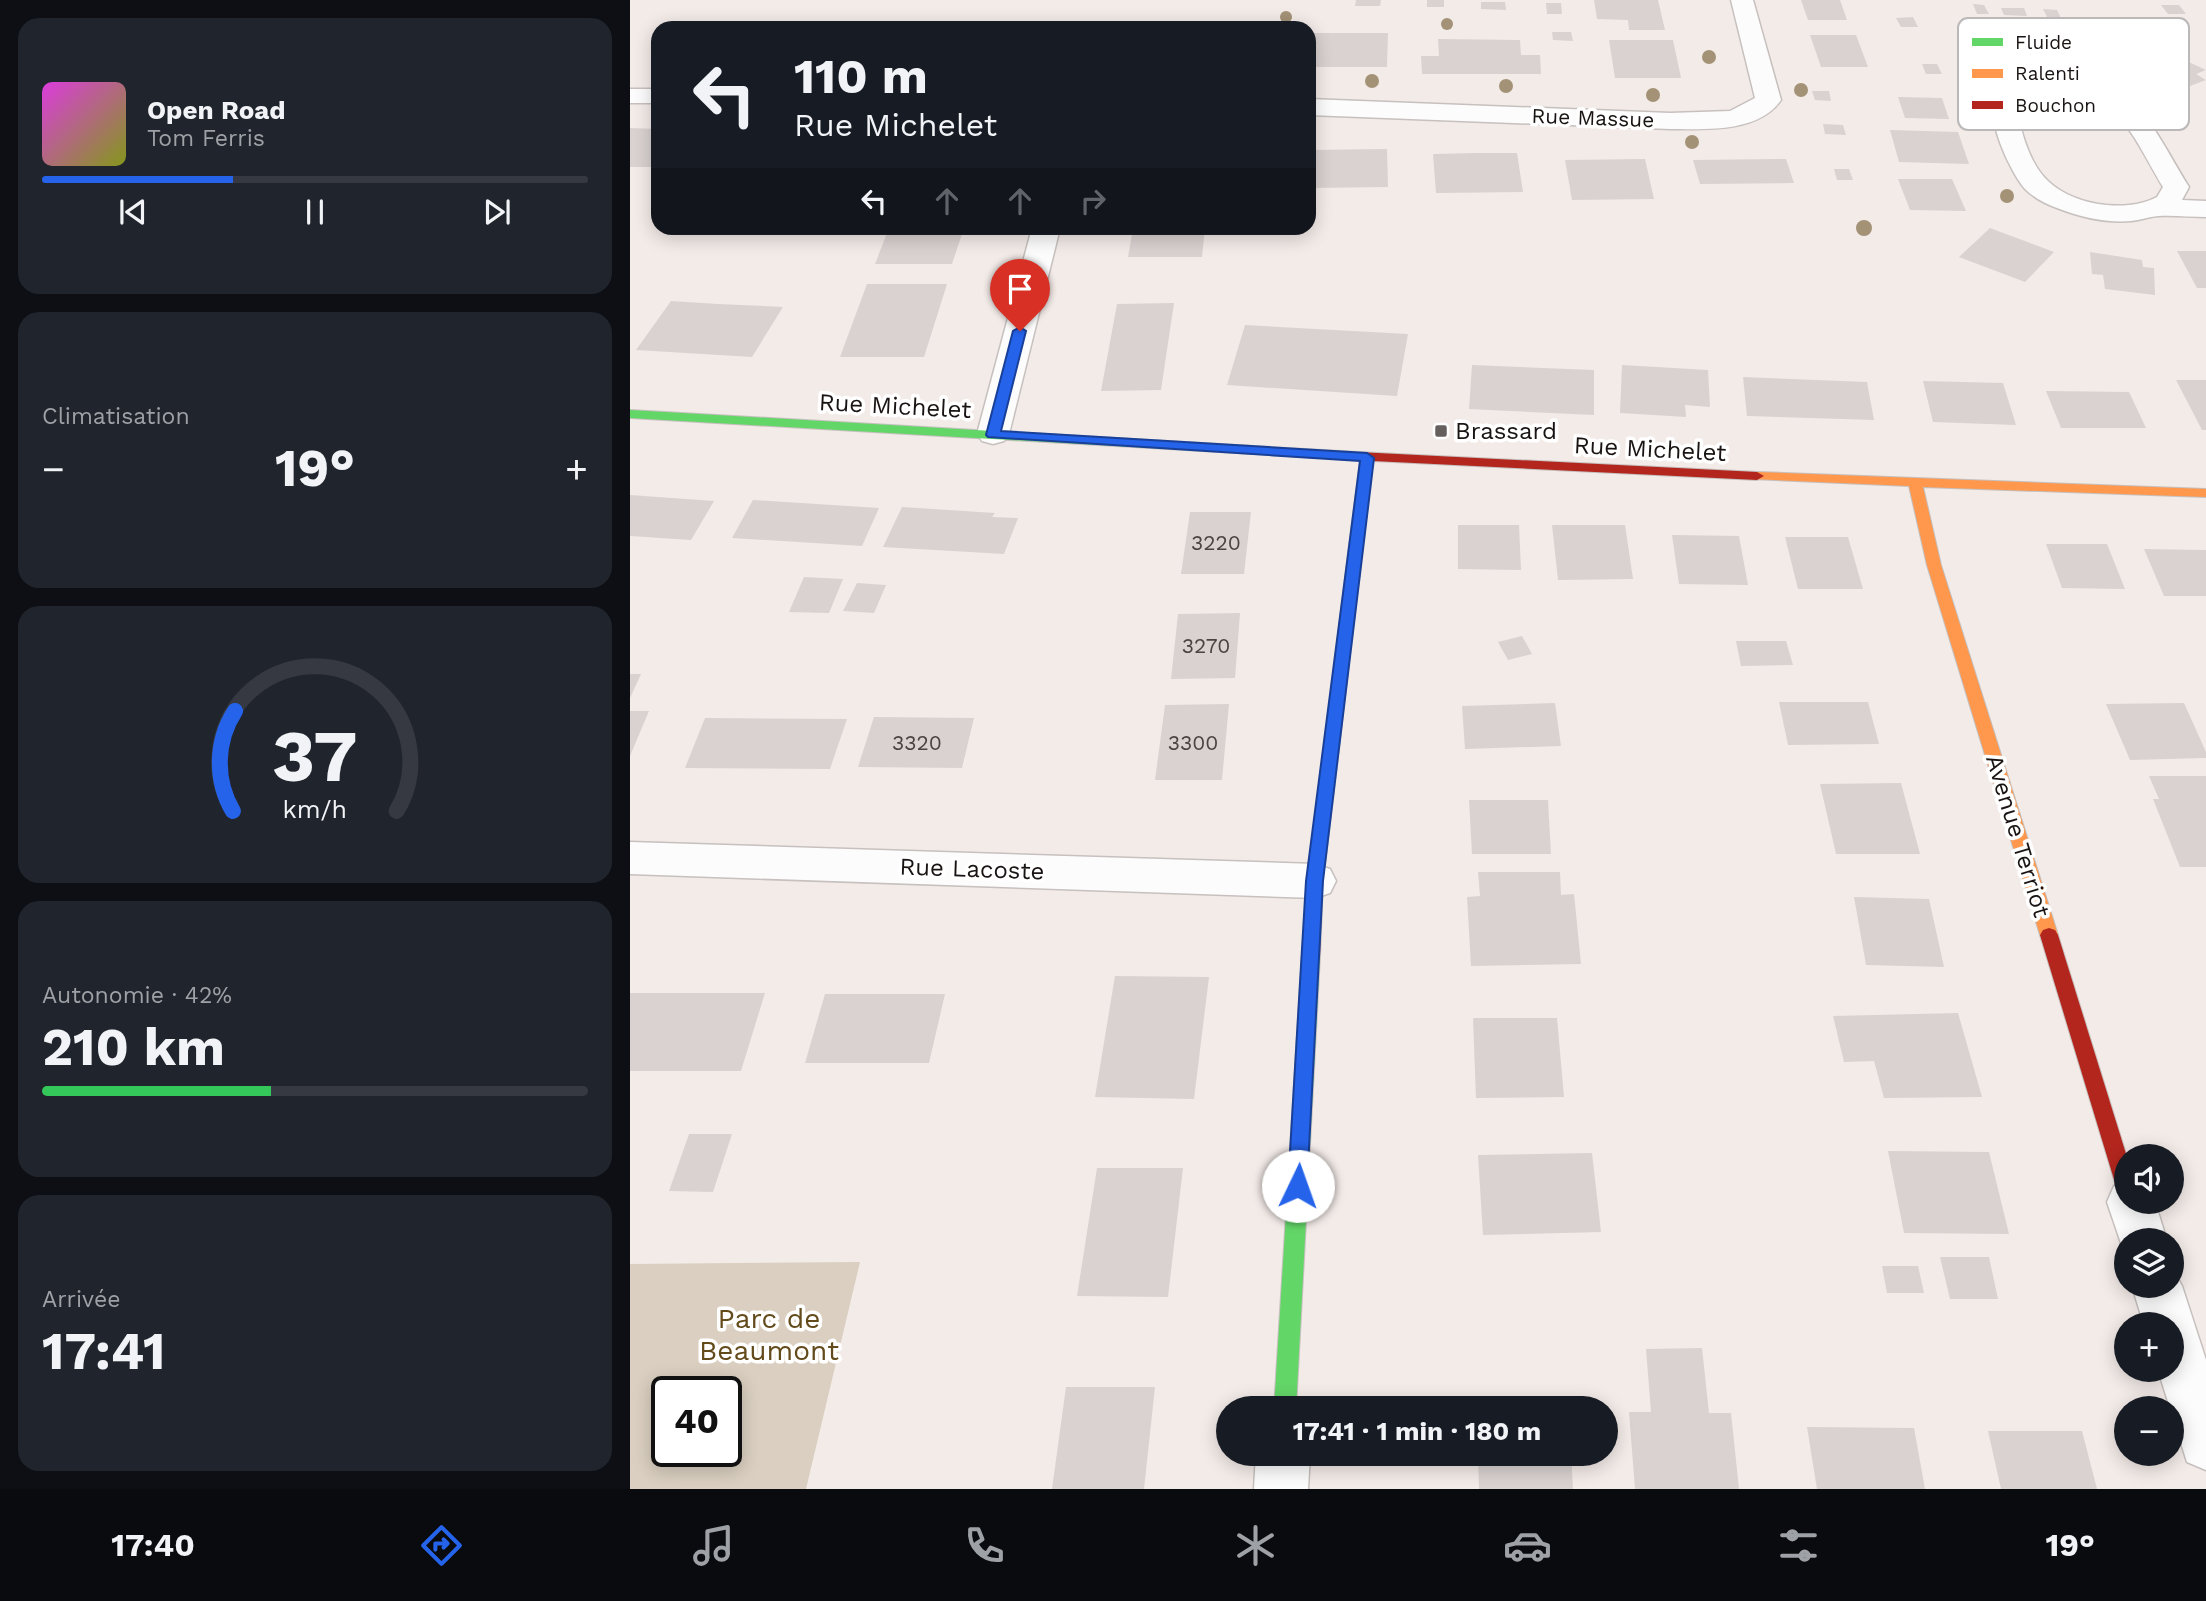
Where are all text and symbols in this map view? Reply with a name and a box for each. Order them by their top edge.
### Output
legend [1958,18,2189,130]
text: Fluide [2015,31,2072,54]
text: 110 m [794,47,928,105]
icon: left [679,49,770,140]
text: Ralenti [2015,62,2080,85]
text: Bouchon [2015,94,2096,117]
text: Open Road [147,95,285,125]
street label: Rue Massue [1531,103,1655,132]
text: Rue Michelet [794,106,997,144]
text: Tom Ferris [147,125,265,152]
icon: left [855,182,893,220]
icon: ahead [928,182,966,220]
icon: ahead [1001,182,1039,220]
icon: right [1074,182,1112,220]
icon: previous [114,193,152,231]
icon: pause [296,193,334,231]
icon: next [478,193,516,231]
pin [990,259,1050,331]
icon: arrive [1001,270,1039,308]
street label: Rue Michelet [818,388,972,424]
text: Climatisation [42,403,190,430]
place label: Brassard [1455,417,1557,445]
marker: Brassard [1433,423,1449,439]
street label: Rue Michelet [1573,431,1727,467]
text: 19° [275,438,355,499]
text: − [42,447,65,491]
text: + [565,447,588,491]
house number: 3220 [1191,530,1241,555]
house number: 3270 [1182,633,1230,658]
text: 37 [272,713,358,799]
house number: 3320 [892,730,942,755]
house number: 3300 [1168,730,1218,755]
street label: Avenue Terriot [1980,751,2056,921]
text: km/h [283,794,347,823]
street label: Rue Lacoste [899,852,1045,886]
text: Autonomie · 42% [42,982,232,1009]
text: 210 km [42,1017,225,1078]
map controls [2114,1144,2184,1466]
button: sound [2114,1144,2184,1214]
position arrow [1261,1149,1335,1223]
button: layers [2114,1228,2184,1298]
text: Arrivée [42,1286,121,1313]
park label: Parc de Beaumont [699,1302,839,1367]
button: + [2114,1312,2184,1382]
text: 17:41 [42,1321,166,1382]
speed limit sign: 40 [651,1376,742,1467]
button: − [2114,1396,2184,1466]
text: 17:41 · 1 min · 180 m [1293,1416,1541,1446]
icon: directions [417,1521,466,1570]
icon: music [689,1521,738,1570]
icon: phone [960,1521,1009,1570]
icon: climate [1231,1521,1280,1570]
icon: car [1503,1521,1552,1570]
icon: filters [1774,1521,1823,1570]
text: 17:40 [111,1526,195,1564]
text: 19° [2045,1526,2095,1564]

